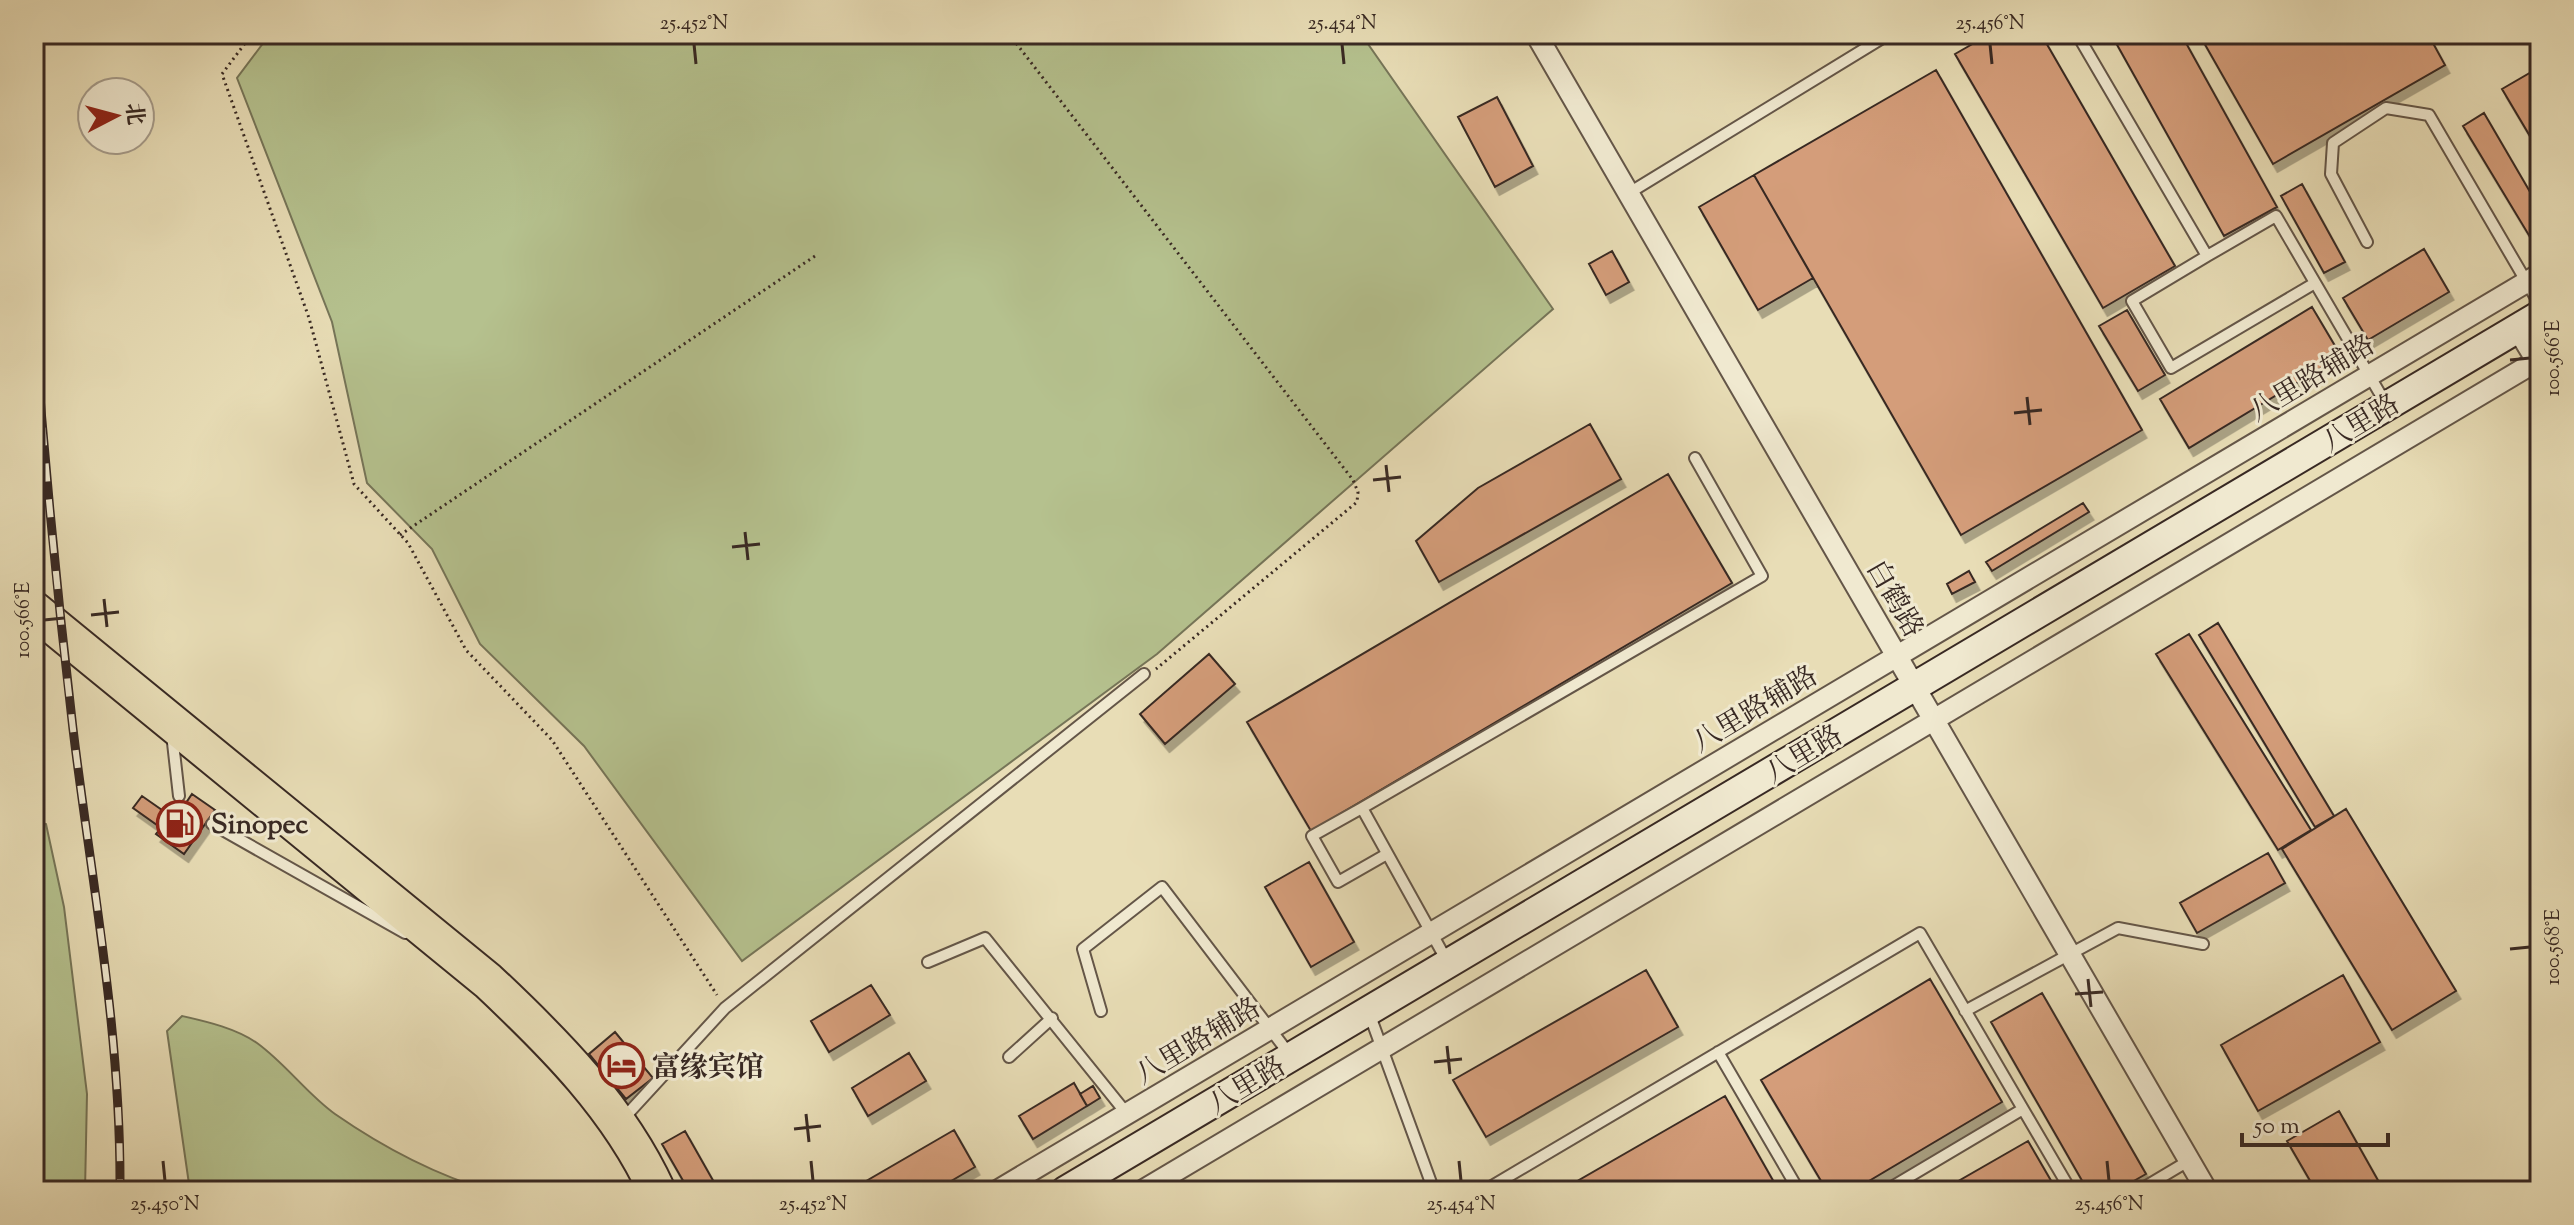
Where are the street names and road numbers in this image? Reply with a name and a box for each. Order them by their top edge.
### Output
street label: 八里路辅路 [2242,327,2380,427]
street label: 八里路 [2315,386,2405,458]
street label: 白鹤路 [1855,553,1932,646]
street label: 八里路辅路 [1685,658,1823,758]
street label: 八里路 [1758,717,1848,789]
street label: 八里路辅路 [1128,990,1266,1090]
street label: 八里路 [1201,1048,1291,1120]

